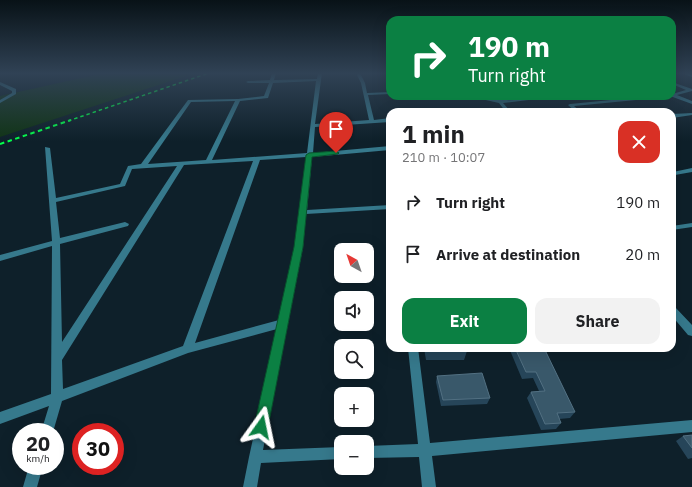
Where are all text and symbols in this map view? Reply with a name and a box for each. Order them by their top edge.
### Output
text: 190 m [468,28,550,65]
icon: right [402,32,454,84]
text: Turn right [468,64,546,87]
pin [319,112,353,153]
icon: arrive [325,118,347,140]
text: 1 min [402,118,465,150]
button: close [618,121,660,163]
text: 210 m · 10:07 [402,149,485,166]
icon: right [402,191,424,213]
text: Turn right [436,193,505,212]
text: 190 m [616,193,660,212]
north arrow [334,243,374,283]
map controls [334,243,374,475]
icon: arrive [402,243,424,265]
text: Arrive at destination [436,245,580,264]
text: 20 m [625,245,660,264]
button: sound [334,291,374,331]
button: Exit [402,298,527,344]
button: Share [535,298,660,344]
button: search [334,339,374,379]
button: + [334,387,374,427]
position arrow [240,406,282,448]
speed limit sign: 30 [72,423,124,475]
text: 20 [26,430,50,457]
button: − [334,435,374,475]
text: km/h [26,452,50,465]

